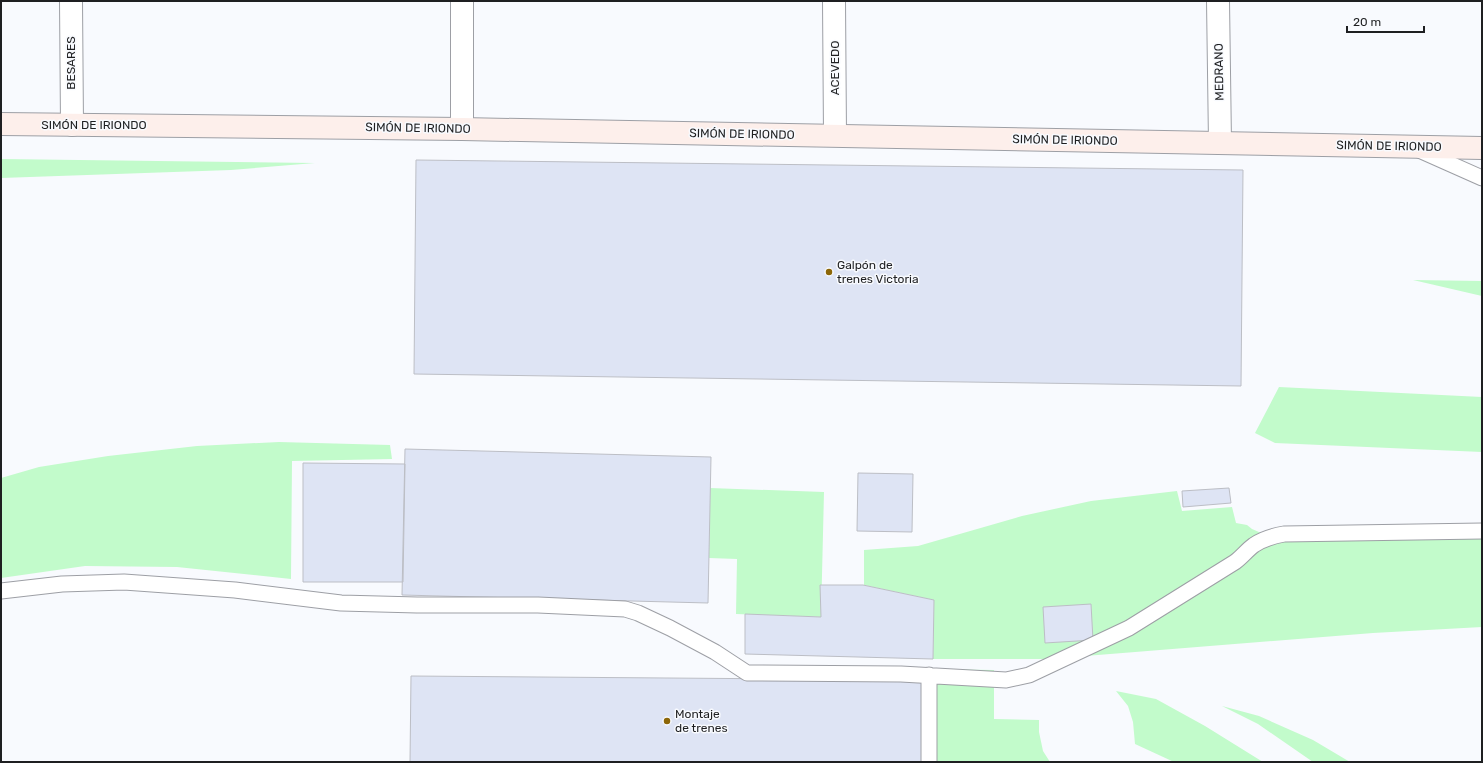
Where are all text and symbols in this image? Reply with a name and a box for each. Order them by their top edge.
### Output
scale bar [1347,8,1424,34]
text: 20 m [1353,15,1381,29]
street label: BESARES [64,36,78,90]
street label: ACEVEDO [828,41,842,95]
street label: MEDRANO [1211,43,1227,101]
street label: SIMÓN DE IRIONDO [41,118,147,132]
street label: SIMÓN DE IRIONDO [365,120,471,136]
street label: SIMÓN DE IRIONDO [689,126,795,142]
street label: SIMÓN DE IRIONDO [1012,132,1118,148]
street label: SIMÓN DE IRIONDO [1336,138,1442,154]
place label: Galpón de trenes Victoria [837,258,919,286]
marker: Galpón de trenes Victoria [824,267,834,277]
place label: Montaje de trenes [675,707,728,735]
marker: Montaje de trenes [662,716,672,726]

